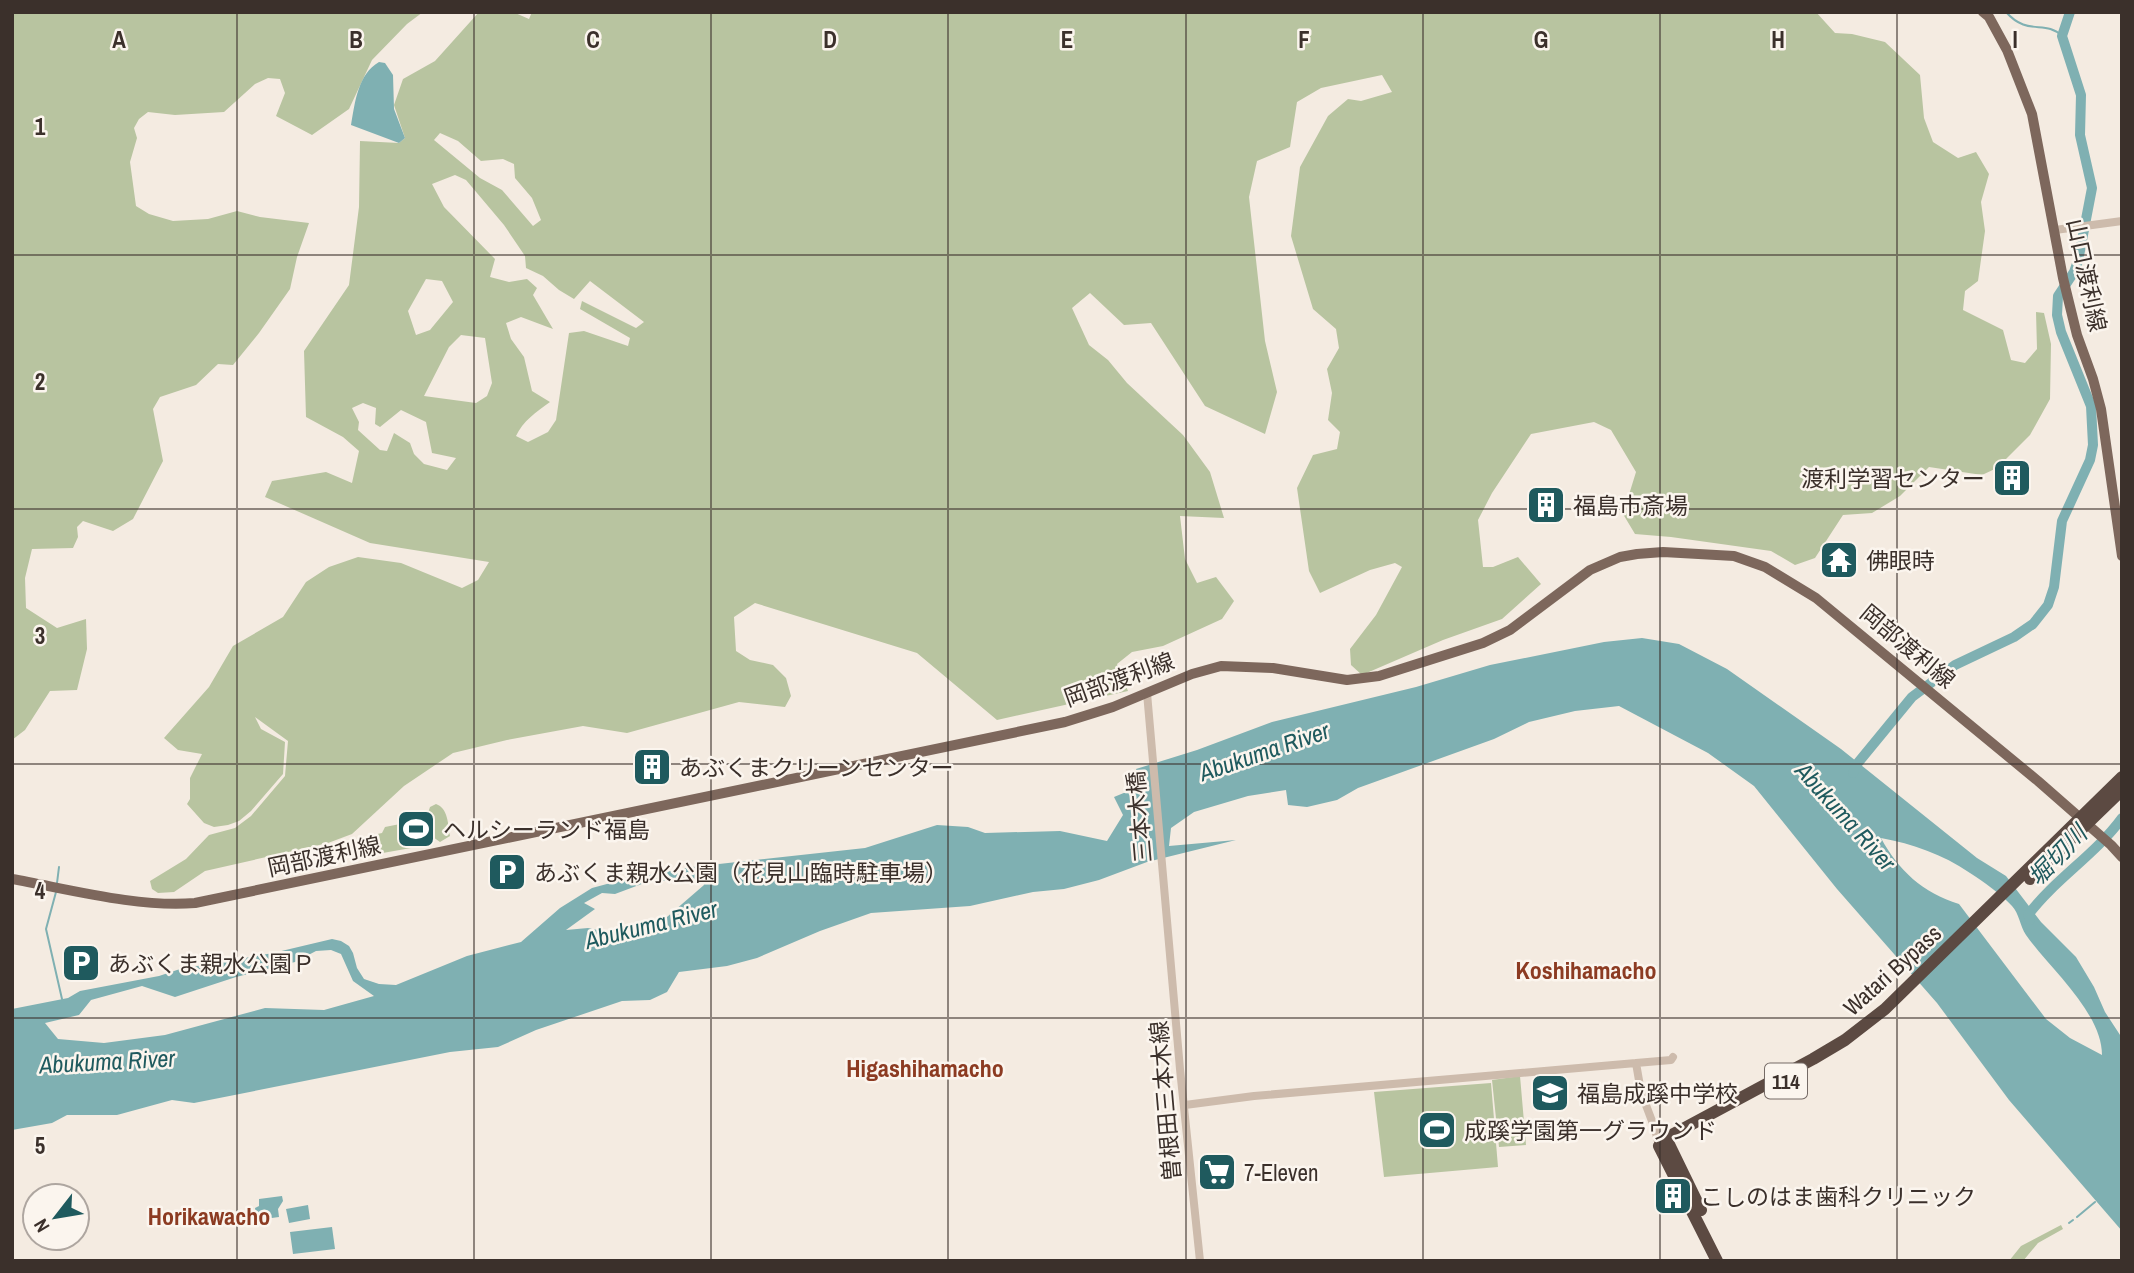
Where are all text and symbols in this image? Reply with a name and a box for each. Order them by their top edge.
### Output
text: A [112,24,126,55]
text: B [349,24,363,55]
text: C [586,24,600,55]
text: D [823,24,837,55]
text: E [1061,24,1073,55]
text: F [1298,24,1310,55]
text: G [1534,24,1548,55]
text: H [1771,24,1785,55]
text: I [2012,24,2018,55]
text: 1 [35,111,46,142]
street label: 山口渡利線 [2060,216,2114,334]
text: 2 [35,366,45,397]
building icon: 渡利学習センター [1991,457,2033,499]
place label: 渡利学習センター [1801,463,1985,494]
building icon: 福島市斎場 [1525,484,1567,526]
place label: 福島市斎場 [1573,490,1688,521]
temple icon: 佛眼時 [1818,539,1860,581]
place label: 佛眼時 [1866,545,1935,576]
street label: 岡部渡利線 [1854,597,1962,695]
text: 3 [35,620,45,651]
street label: 岡部渡利線 [1060,645,1178,713]
water label: Abukuma River [1194,713,1335,789]
building icon: あぶくまクリーンセンター [631,746,673,788]
place label: あぶくまクリーンセンター [679,752,954,783]
water label: Abukuma River [1788,754,1904,878]
street label: 三本木橋 [1120,770,1158,864]
sports icon: ヘルシーランド福島 [395,808,437,850]
place label: ヘルシーランド福島 [443,814,650,845]
water label: 堀切川 [2020,816,2096,892]
street label: 岡部渡利線 [265,829,383,883]
parking icon: あぶくま親水公園（花見山臨時駐車場） [486,851,528,893]
place label: あぶくま親水公園（花見山臨時駐車場） [534,857,948,888]
text: 4 [35,875,46,906]
water label: Abukuma River [580,892,722,956]
street label: Watari Bypass [1836,918,1948,1022]
parking icon: あぶくま親水公園Ｐ [60,942,102,984]
place label: あぶくま親水公園Ｐ [108,948,315,979]
district label: Koshihamacho [1515,954,1657,986]
street label: 曽根田三本木線 [1143,1019,1187,1183]
water label: Abukuma River [37,1041,177,1081]
district label: Higashihamacho [846,1052,1004,1084]
road number: 114 [1765,1064,1807,1098]
school or university icon: 福島成蹊中学校 [1529,1072,1571,1114]
place label: 福島成蹊中学校 [1577,1078,1738,1109]
sports icon: 成蹊学園第一グラウンド [1416,1109,1458,1151]
place label: 成蹊学園第一グラウンド [1464,1115,1717,1146]
text: 5 [35,1130,45,1161]
supermarket icon: 7-Eleven [1196,1151,1238,1193]
place label: 7-Eleven [1244,1157,1318,1188]
building icon: こしのはま歯科クリニック [1652,1175,1694,1217]
place label: こしのはま歯科クリニック [1700,1181,1976,1212]
north arrow [21,1182,91,1252]
district label: Horikawacho [148,1200,270,1232]
text: N [27,1214,55,1237]

